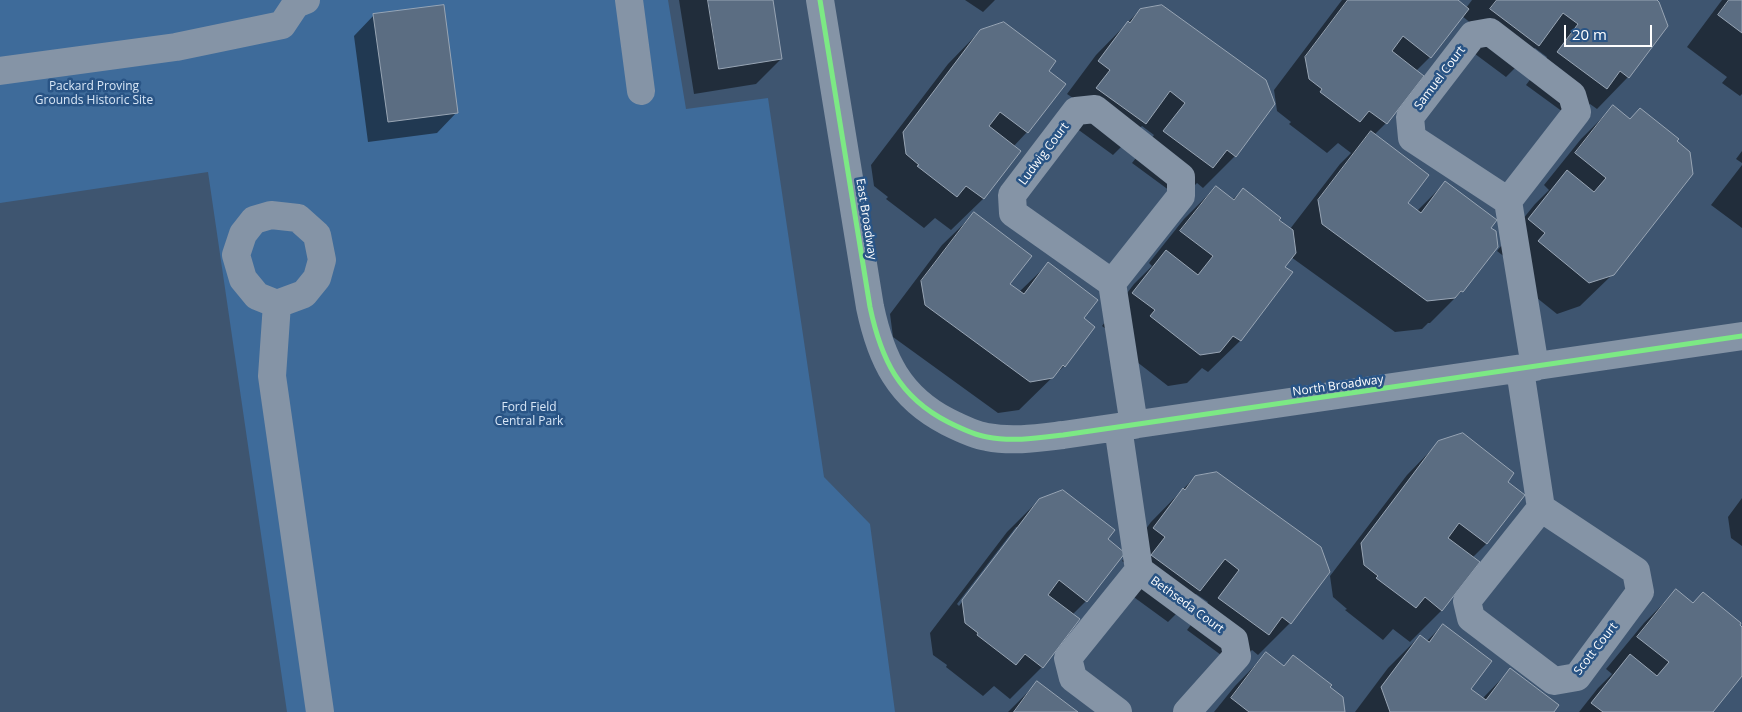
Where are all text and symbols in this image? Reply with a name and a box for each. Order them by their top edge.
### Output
scale bar [1567,15,1654,47]
text: 20 m [1572,24,1607,44]
street label: Samuel Court [1411,43,1469,113]
park label: Packard Proving Grounds Historic Site [35,80,153,108]
street label: Ludwig Court [1016,120,1072,188]
street label: East Broadway [852,177,880,261]
street label: North Broadway [1292,372,1384,400]
park label: Ford Field Central Park [495,401,563,429]
street label: Bethseda Court [1148,574,1226,636]
street label: Scott Court [1571,620,1621,678]

